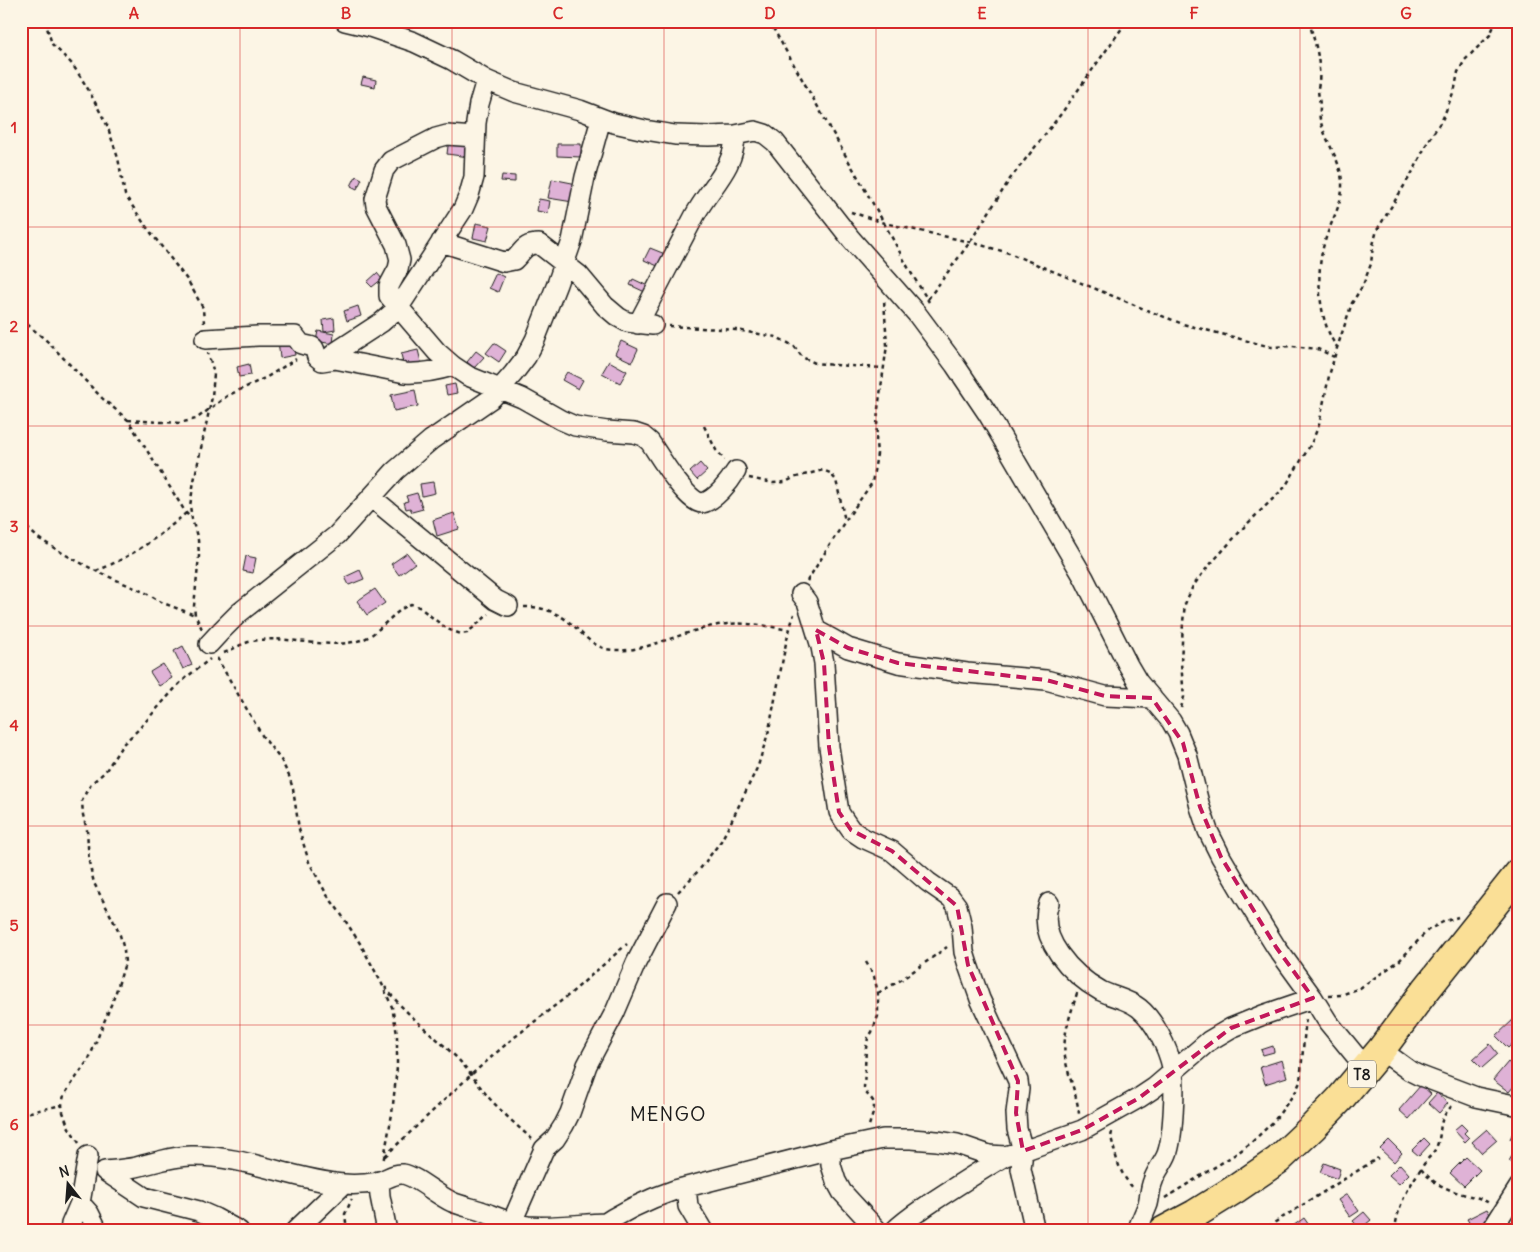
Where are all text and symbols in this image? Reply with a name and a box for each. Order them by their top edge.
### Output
text: A [129,3,139,23]
text: B [341,3,352,23]
text: C [553,3,564,23]
text: D [764,3,776,23]
text: E [977,3,987,23]
text: F [1189,3,1199,23]
text: G [1400,3,1412,23]
text: 1 [11,117,17,137]
text: 2 [10,316,19,336]
text: 3 [9,516,19,536]
text: 4 [9,715,19,735]
text: 5 [9,915,19,935]
road number: T8 [1348,1060,1376,1088]
district label: MENGO [630,1101,706,1126]
text: 6 [9,1114,19,1134]
north arrow [42,1160,92,1210]
text: N [57,1162,71,1182]

